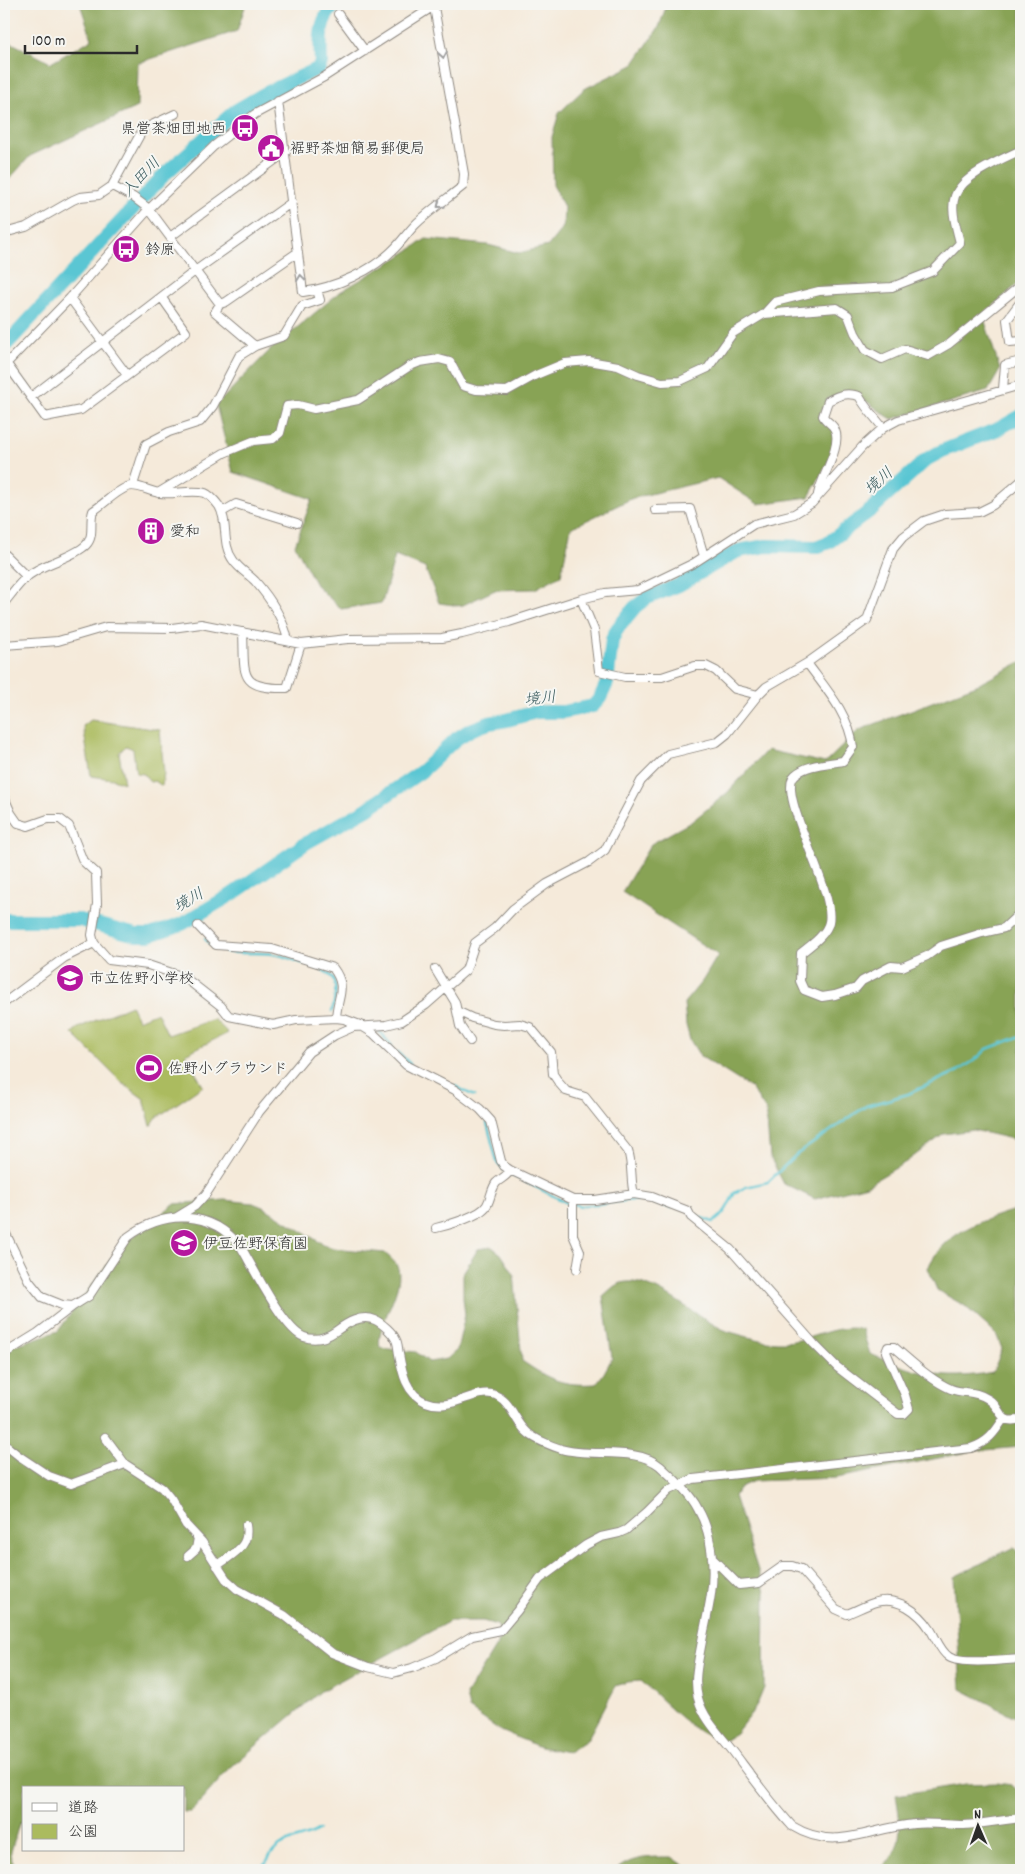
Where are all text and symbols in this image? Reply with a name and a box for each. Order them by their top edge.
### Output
scale bar [25,22,138,54]
text: 100 m [32,31,65,53]
one-way arrow [437,50,447,59]
bus stop icon: 県営茶畑団地西 [230,113,260,143]
place label: 県営茶畑団地西 [121,119,226,141]
public building icon: 裾野茶畑簡易郵便局 [256,133,286,163]
place label: 裾野茶畑簡易郵便局 [290,139,425,161]
water label: 入田川 [117,152,167,203]
one-way arrow [437,199,446,207]
bus stop icon: 鈴原 [111,234,141,264]
place label: 鈴原 [145,240,175,262]
one-way arrow [296,274,307,282]
water label: 境川 [860,463,899,501]
building icon: 愛和 [136,516,166,546]
place label: 愛和 [170,522,200,544]
water label: 境川 [523,686,557,713]
water label: 境川 [170,883,209,919]
school or university icon: 市立佐野小学校 [55,963,85,993]
place label: 市立佐野小学校 [89,969,194,991]
sports icon: 佐野小グラウンド [134,1053,164,1083]
place label: 佐野小グラウンド [168,1059,288,1081]
school or university icon: 伊豆佐野保育園 [169,1228,199,1258]
place label: 伊豆佐野保育園 [203,1234,308,1256]
legend [22,1786,185,1852]
text: 道路 [68,1798,98,1820]
north arrow [952,1802,1002,1852]
text: N [974,1805,982,1825]
text: 公園 [68,1822,98,1844]

